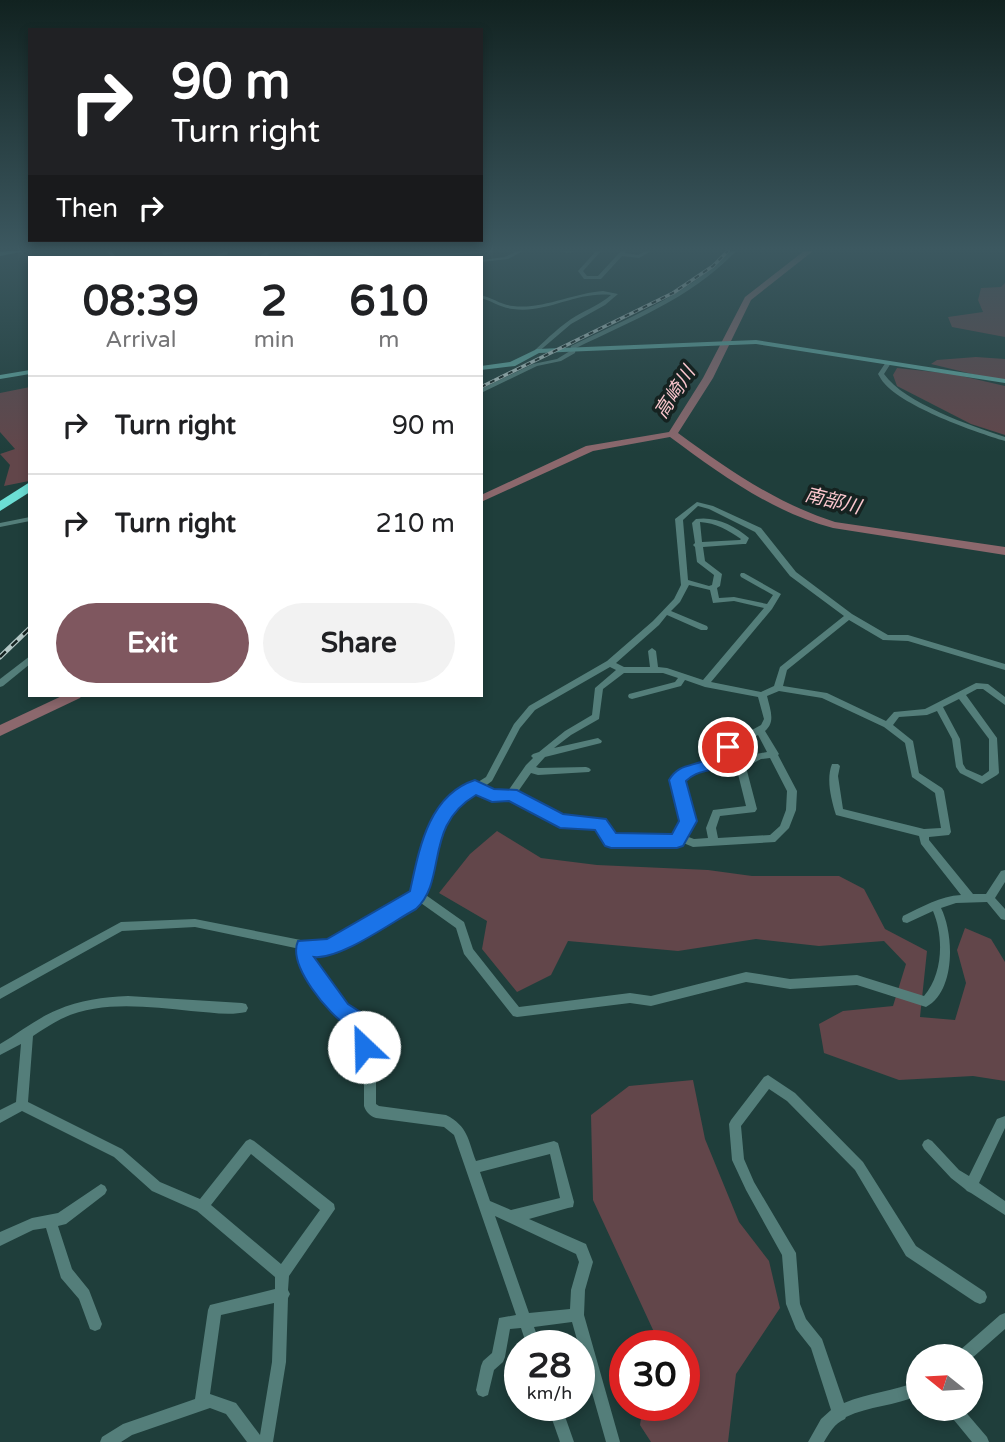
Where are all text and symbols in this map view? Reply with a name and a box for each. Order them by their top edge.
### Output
text: 90 m [171,53,290,112]
icon: right [56,56,147,147]
text: Turn right [171,113,320,151]
icon: right [132,189,170,227]
text: Then [56,193,118,224]
text: 08:39 [83,276,199,327]
text: 2 [261,276,287,327]
text: 610 [349,276,428,327]
text: Arrival [105,326,176,354]
text: min [254,326,295,354]
text: m [378,326,399,354]
water label: 高崎川 [650,361,701,422]
icon: right [56,406,94,444]
text: Turn right [115,410,236,441]
text: 90 m [392,410,455,441]
water label: 南部川 [802,483,865,519]
icon: right [56,504,94,542]
text: Turn right [115,508,236,539]
text: 210 m [375,508,455,539]
button: Exit [56,603,249,683]
button: Share [263,603,455,683]
pin [698,717,758,777]
icon: arrive [709,728,747,766]
position arrow [327,1010,401,1084]
speed limit sign: 30 [609,1330,700,1421]
north arrow [906,1344,984,1421]
map controls [906,1344,983,1421]
text: 28 [528,1345,571,1387]
text: km/h [527,1382,572,1404]

